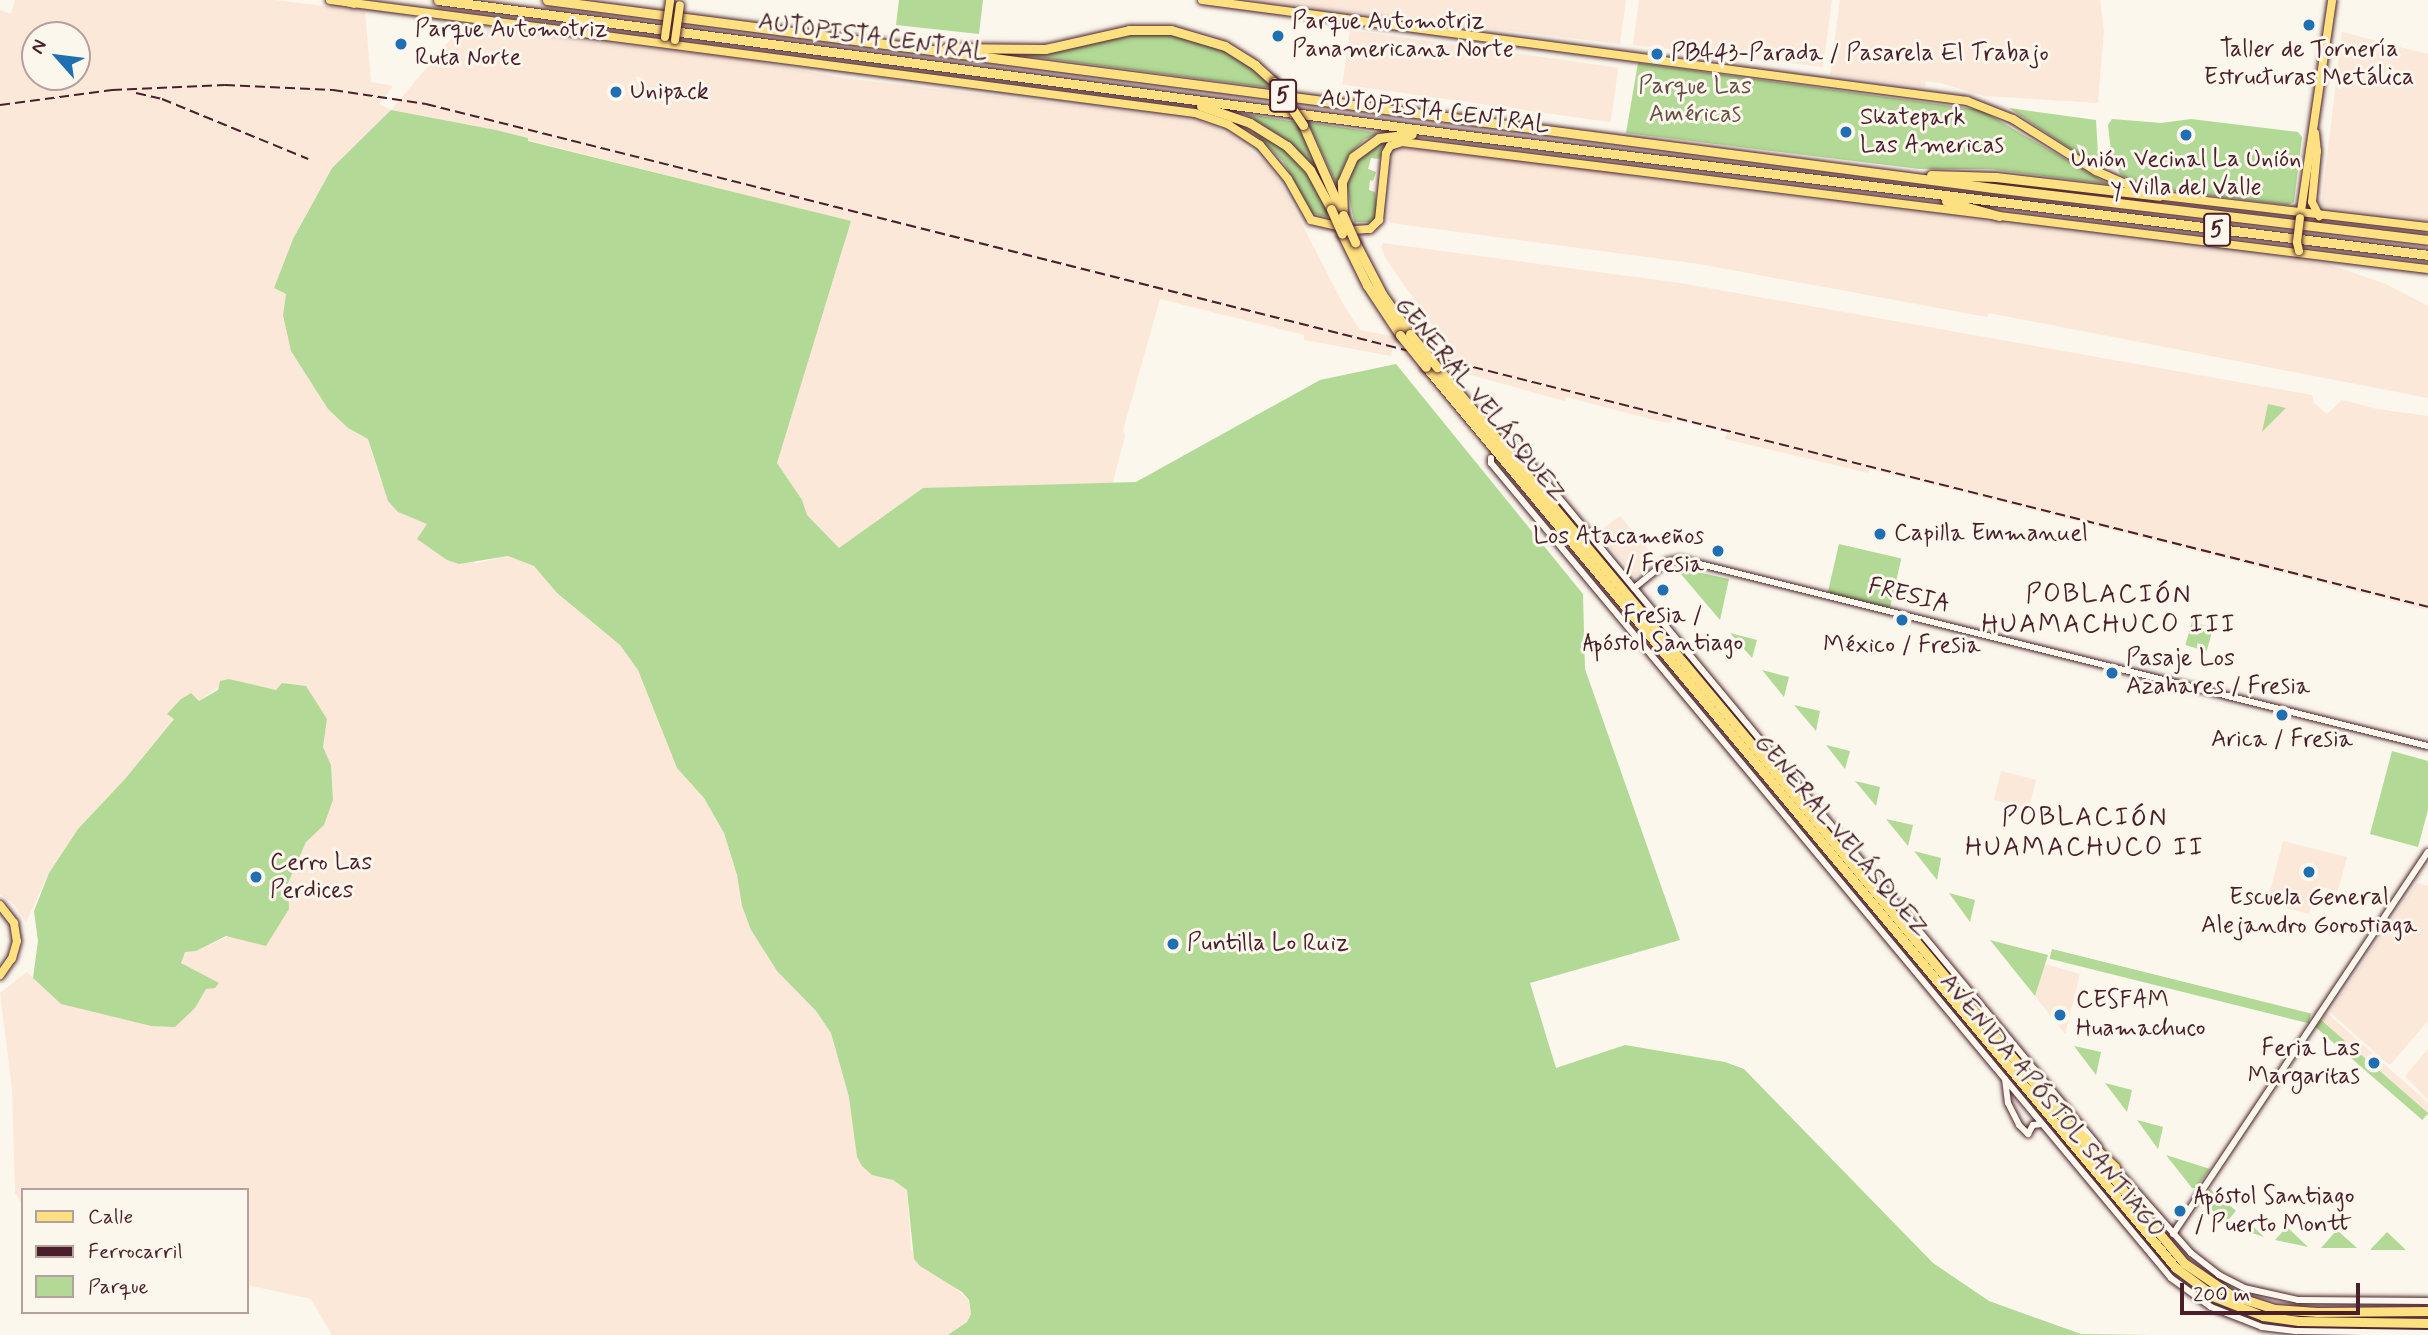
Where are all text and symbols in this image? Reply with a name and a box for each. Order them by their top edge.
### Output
street label: AUTOPISTA CENTRAL [754,7,992,69]
place label: Parque Automotriz Panamericana Norte [1292,8,1514,64]
place label: Parque Automotriz Ruta Norte [415,16,607,72]
marker: Taller de Tornería Estructuras Metálica [2301,17,2317,33]
north arrow [21,21,91,91]
marker: Parque Automotriz Panamericana Norte [1270,28,1286,44]
text: N [25,35,53,58]
marker: Parque Automotriz Ruta Norte [393,36,409,52]
place label: Taller de Tornería Estructuras Metálica [2205,36,2413,92]
place label: PB443-Parada / Pasarela El Trabajo [1671,40,2041,68]
marker: PB443-Parada / Pasarela El Trabajo [1649,46,1665,62]
park label: Parque Las Américas [1638,73,1752,129]
road number: 5 [1269,76,1297,116]
place label: Unipack [630,78,709,106]
street label: AUTOPISTA CENTRAL [1316,83,1554,141]
marker: Unipack [608,84,624,100]
place label: Skatepark Las Americas [1860,104,1998,160]
marker: Skatepark Las Americas [1838,124,1854,140]
marker: Unión Vecinal La Unión y Villa del Valle [2178,127,2194,143]
place label: Unión Vecinal La Unión y Villa del Valle [2067,146,2305,202]
road number: 5 [2203,210,2231,249]
street label: GENERAL VELÁSQUEZ [1389,292,1571,508]
place label: Capilla Emmanuel [1894,520,2088,548]
place label: Los Atacameños / Fresia [1525,523,1704,579]
marker: Capilla Emmanuel [1872,526,1888,542]
marker: Los Atacameños / Fresia [1710,543,1726,559]
street label: FRESIA [1865,572,1953,620]
district label: POBLACIÓN HUAMACHUCO III [1988,580,2230,642]
marker: Fresia / Apóstol Santiago [1655,582,1671,598]
place label: Fresia / Apóstol Santiago [1585,602,1741,658]
marker: México / Fresia [1894,612,1910,628]
place label: México / Fresia [1823,632,1981,660]
place label: Pasaje Los Azahares / Fresia [2126,645,2310,701]
marker: Pasaje Los Azahares / Fresia [2104,665,2120,681]
marker: Arica / Fresia [2274,707,2290,723]
place label: Arica / Fresia [2211,726,2353,754]
street label: GENERAL VELÁSQUEZ [1748,730,1934,942]
district label: POBLACIÓN HUAMACHUCO II [1969,803,2201,864]
place label: Cerro Las Perdices [270,849,372,905]
marker: Escuela General Alejandro Gorostiaga [2301,864,2317,880]
marker: Cerro Las Perdices [248,869,264,885]
place label: Escuela General Alejandro Gorostiaga [2201,884,2417,940]
place label: Puntilla Lo Ruiz [1187,930,1348,958]
marker: Puntilla Lo Ruiz [1165,936,1181,952]
street label: AVENIDA APÓSTOL SANTIAGO [1930,965,2174,1247]
place label: CESFAM Huamachuco [2076,987,2206,1043]
marker: CESFAM Huamachuco [2050,1005,2070,1025]
place label: Feria Las Margaritas [2248,1035,2360,1091]
marker: Feria Las Margaritas [2366,1055,2382,1071]
place label: Apóstol Santiago / Puerto Montt [2194,1183,2352,1239]
legend [21,1188,248,1314]
text: Calle [88,1203,133,1231]
marker: Apóstol Santiago / Puerto Montt [2172,1203,2188,1219]
text: Ferrocarril [88,1238,183,1266]
scale bar [2183,1268,2363,1312]
text: Parque [88,1273,148,1301]
text: 200 m [2193,1281,2250,1309]

